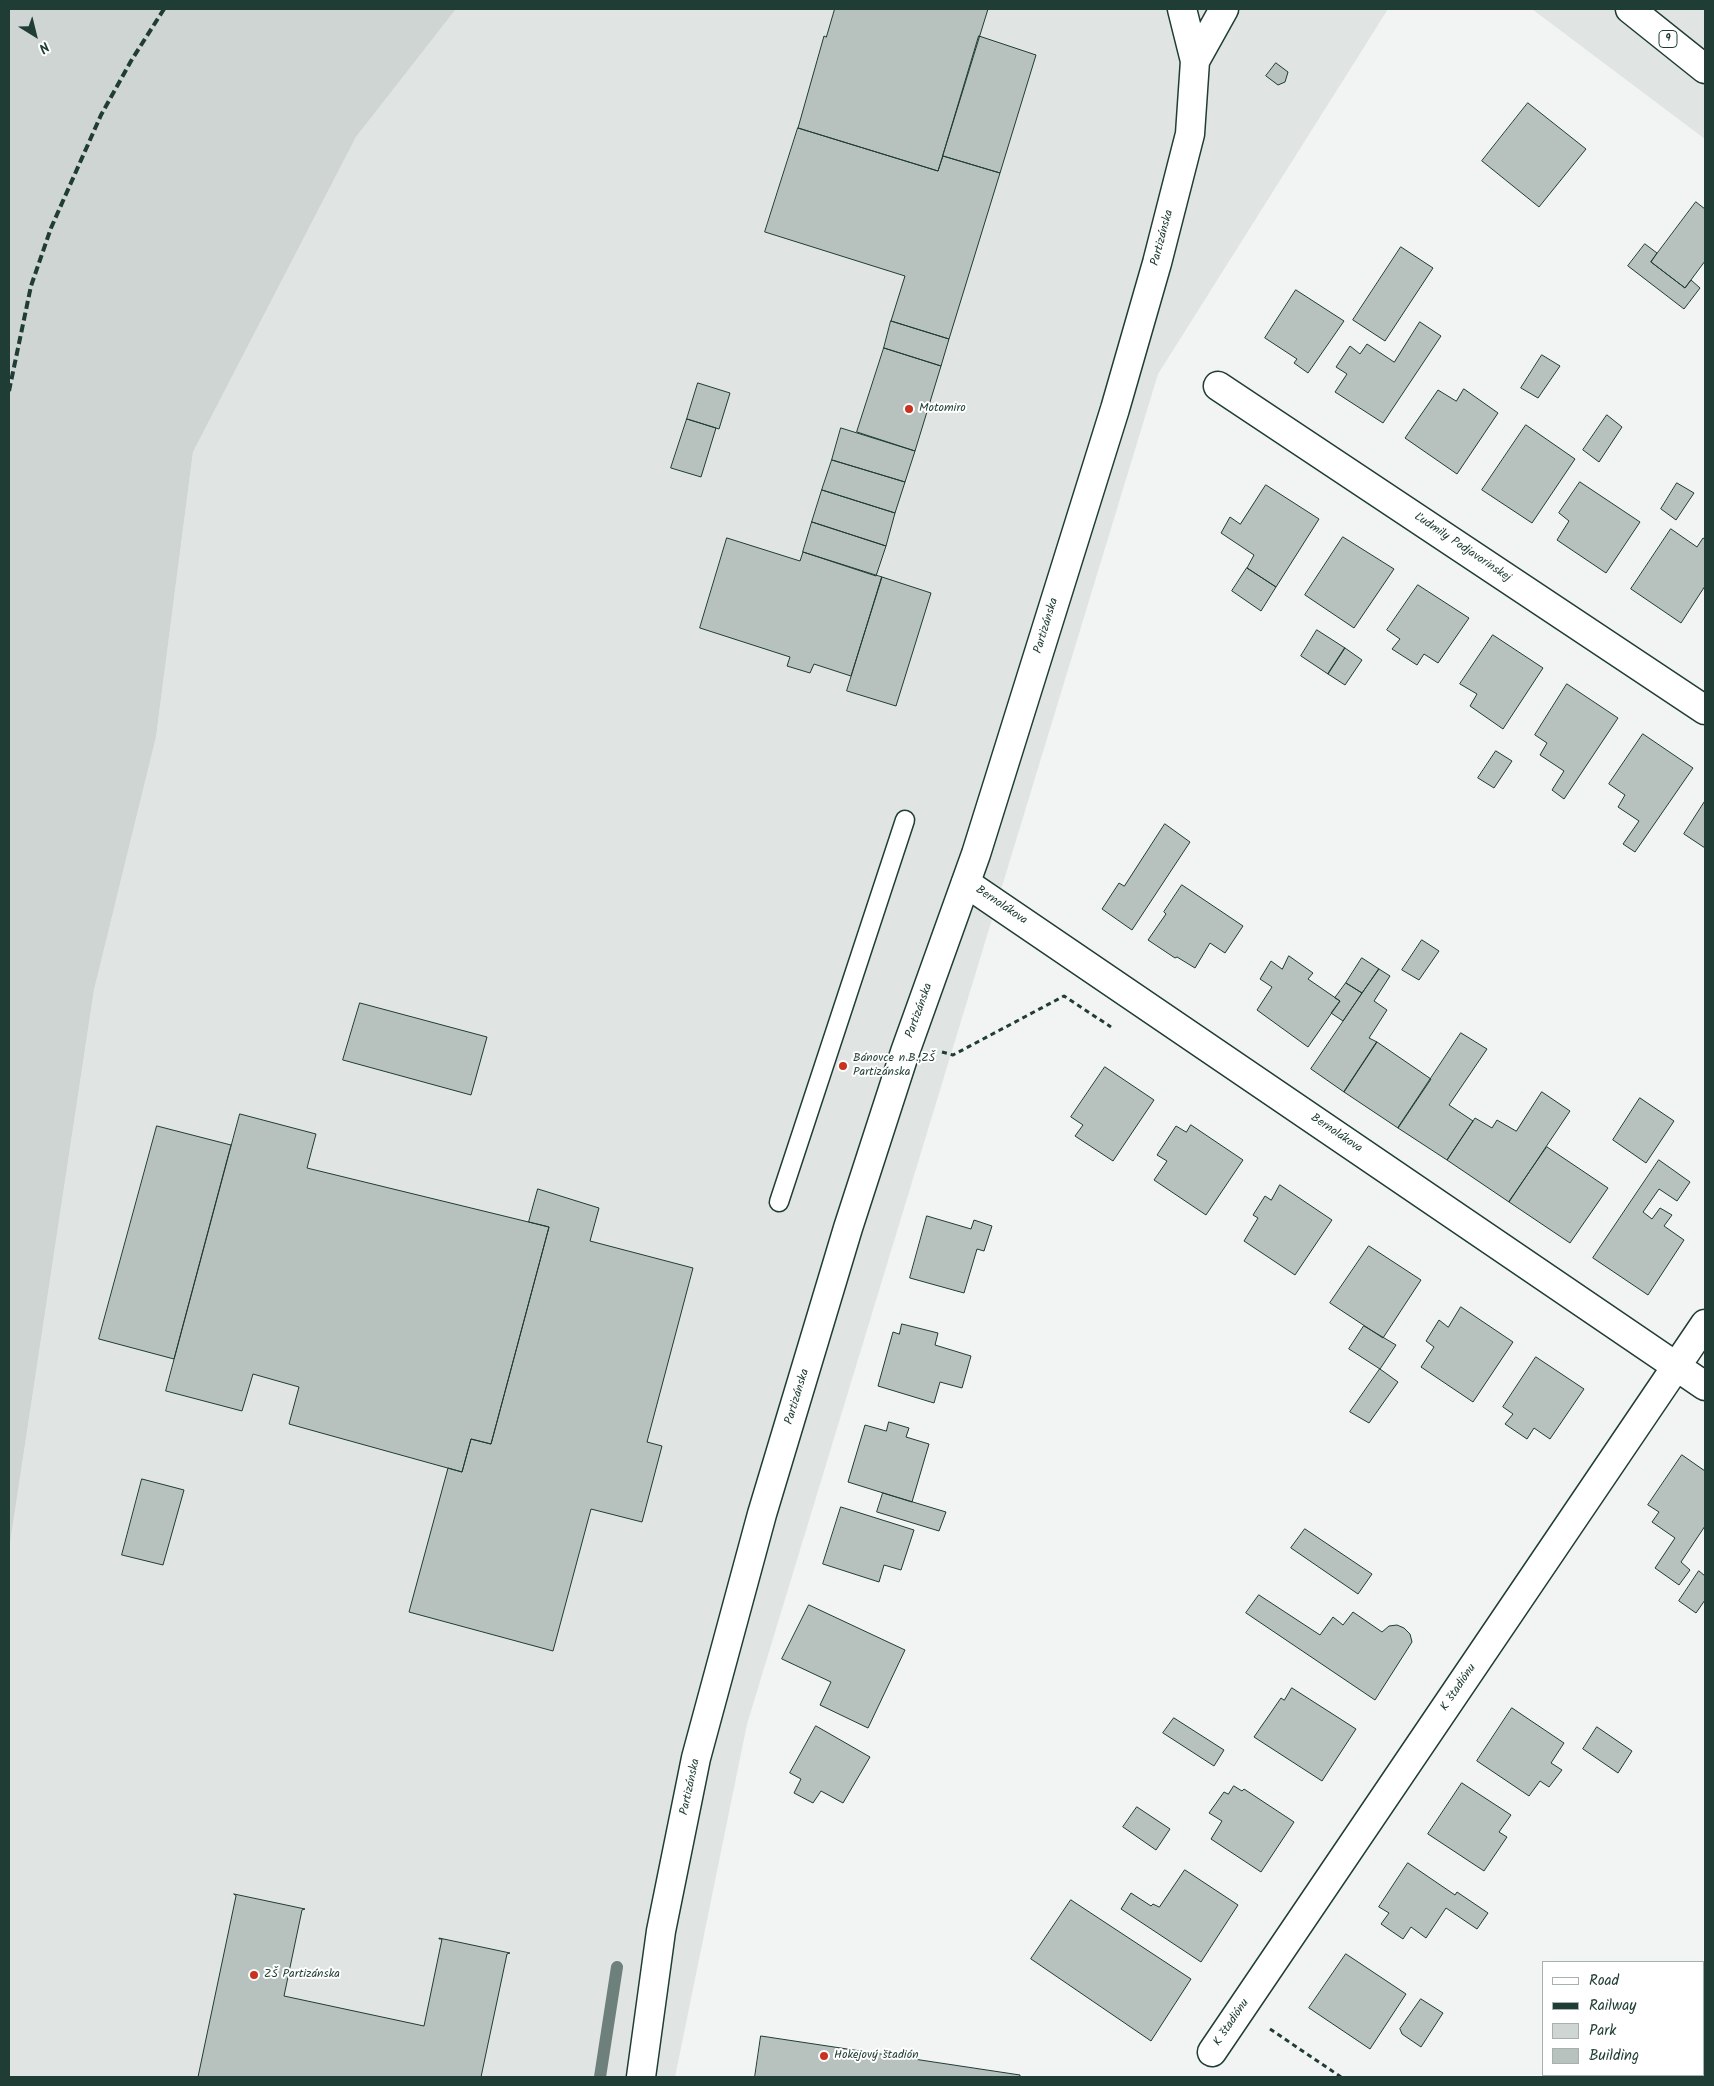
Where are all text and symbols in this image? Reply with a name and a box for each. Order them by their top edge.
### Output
north arrow [10,10,60,60]
road number: 9 [1659,30,1677,48]
text: N [34,36,54,59]
street label: Partizánska [1149,208,1177,268]
place label: Motomiro [919,402,966,416]
marker: Motomiro [903,403,915,415]
street label: Ľudmily Podjavorinskej [1411,510,1513,586]
street label: Partizánska [1032,596,1062,656]
street label: Bernolákova [972,883,1030,929]
street label: Partizánska [903,982,937,1040]
place label: Bánovce n.B.,ZŠ Partizánska [853,1052,935,1080]
marker: Bánovce n.B.,ZŠ Partizánska [837,1060,849,1072]
street label: Bernolákova [1307,1111,1365,1157]
street label: Partizánska [783,1367,813,1427]
street label: K štadiónu [1438,1662,1480,1714]
street label: Partizánska [678,1757,704,1817]
legend [1542,1961,1704,2076]
place label: ZŠ Partizánska [264,1968,340,1982]
marker: ZŠ Partizánska [248,1969,260,1981]
text: Road [1589,1969,1619,1993]
text: Railway [1589,1994,1636,2018]
street label: K štadiónu [1211,1997,1253,2049]
text: Park [1589,2019,1616,2043]
text: Building [1589,2044,1639,2068]
place label: Hokejový štadión [834,2049,919,2063]
marker: Hokejový štadión [818,2050,830,2062]

